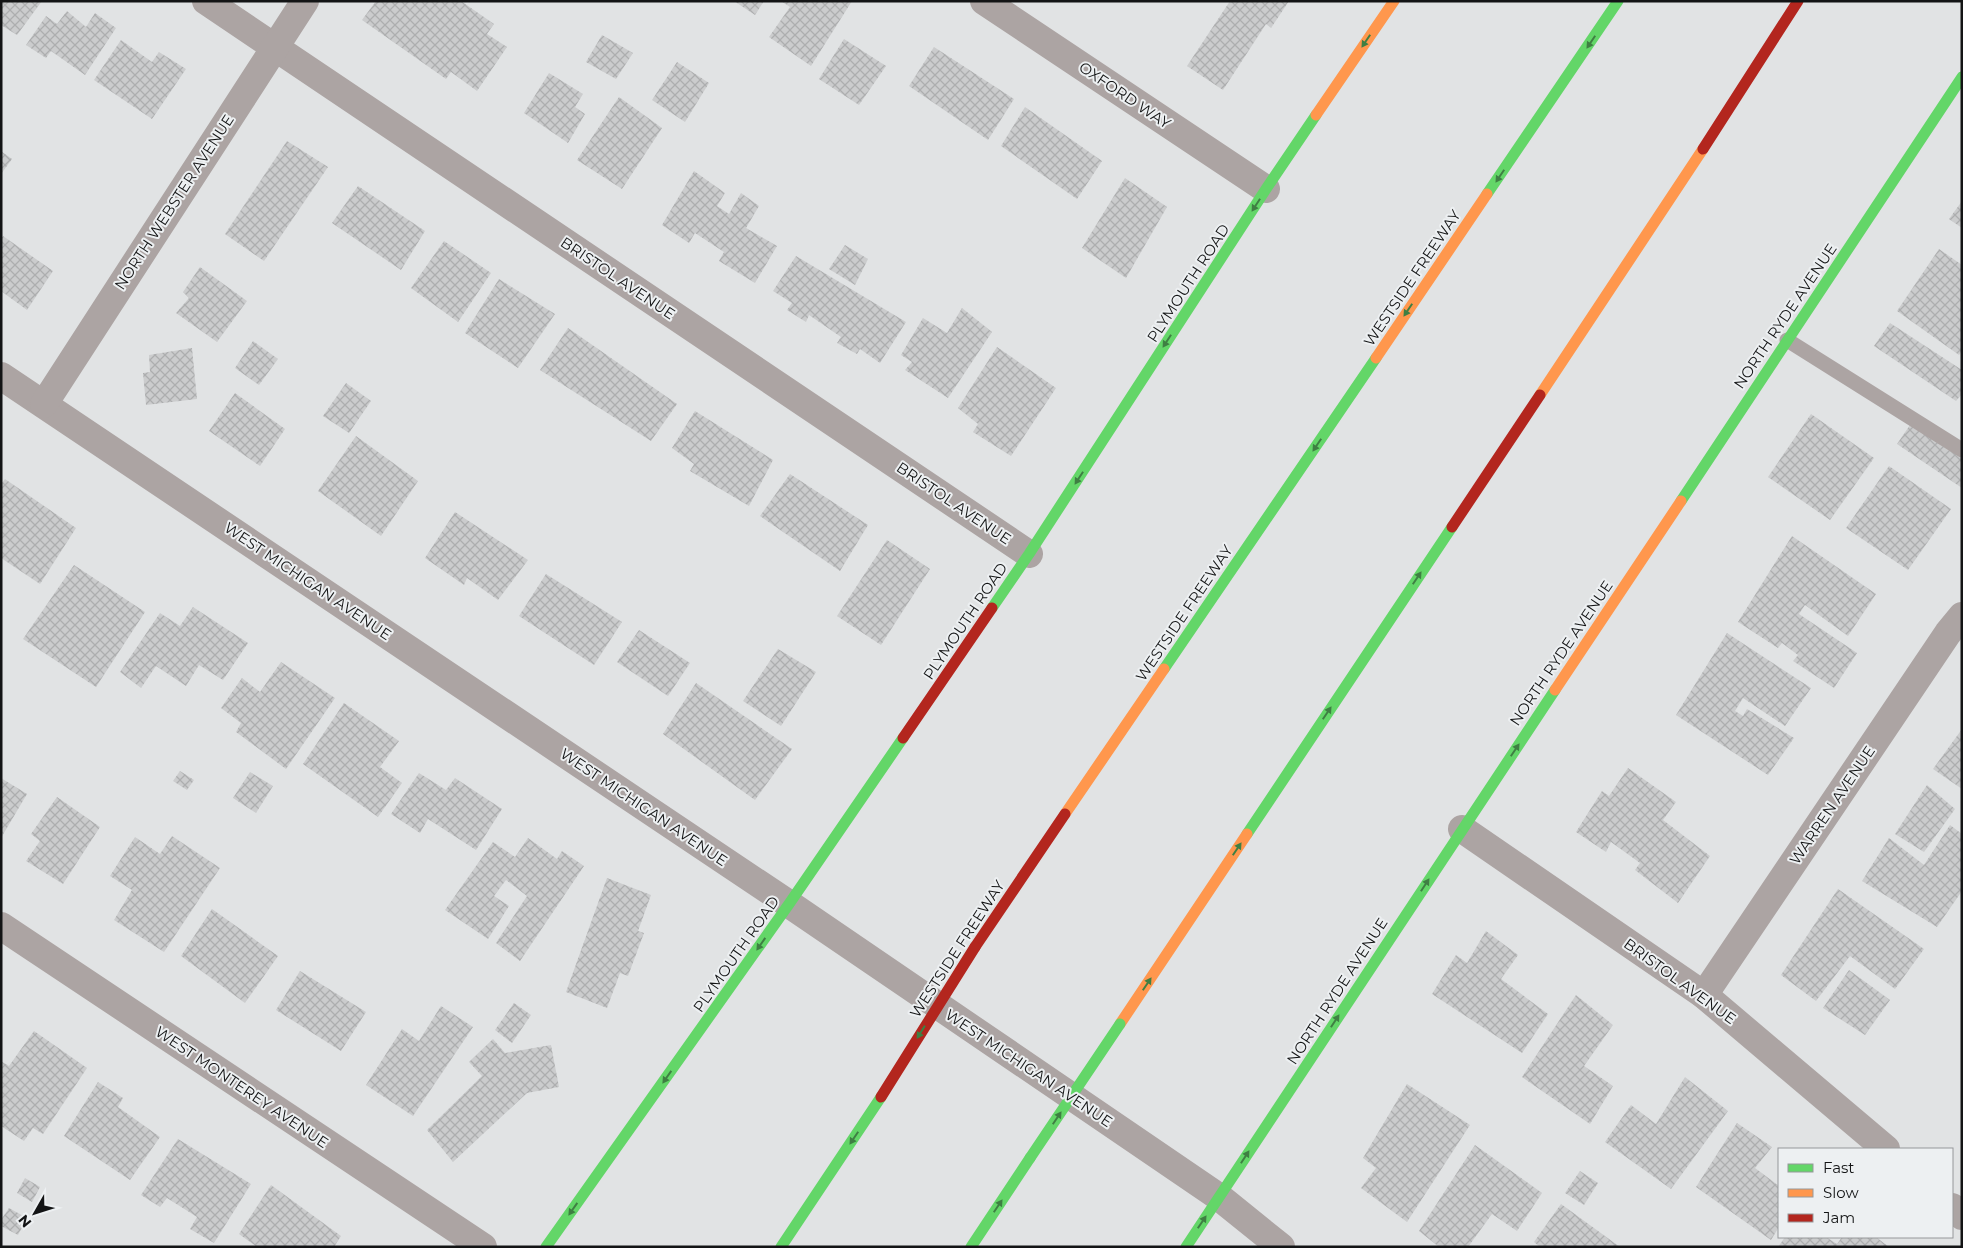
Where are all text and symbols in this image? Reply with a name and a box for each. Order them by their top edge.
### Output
one-way arrow [1361,35,1371,48]
one-way arrow [1586,35,1596,48]
street label: OXFORD WAY [1076,57,1175,133]
street label: NORTH WEBSTER AVENUE [110,111,238,293]
one-way arrow [1495,169,1504,183]
one-way arrow [1251,199,1261,212]
street label: WESTSIDE FREEWAY [1359,206,1465,350]
street label: PLYMOUTH ROAD [1143,220,1233,346]
street label: BRISTOL AVENUE [557,233,679,323]
street label: NORTH RYDE AVENUE [1729,240,1841,392]
one-way arrow [1403,303,1413,317]
one-way arrow [1162,335,1172,348]
one-way arrow [1312,438,1322,451]
street label: BRISTOL AVENUE [893,458,1015,548]
one-way arrow [1074,471,1083,484]
street label: WEST MICHIGAN AVENUE [221,518,395,644]
street label: WESTSIDE FREEWAY [1131,541,1237,685]
street label: PLYMOUTH ROAD [919,559,1011,683]
one-way arrow [1413,571,1422,585]
street label: NORTH RYDE AVENUE [1505,577,1617,729]
one-way arrow [1322,707,1332,720]
street label: WARREN AVENUE [1785,742,1879,868]
one-way arrow [1510,743,1519,757]
street label: WEST MICHIGAN AVENUE [557,744,731,870]
one-way arrow [1232,842,1242,855]
street label: WESTSIDE FREEWAY [905,876,1009,1021]
one-way arrow [1420,879,1430,892]
street label: PLYMOUTH ROAD [689,892,783,1016]
street label: NORTH RYDE AVENUE [1282,914,1392,1068]
street label: BRISTOL AVENUE [1620,934,1740,1028]
one-way arrow [756,937,766,951]
one-way arrow [1142,977,1152,990]
street label: WEST MICHIGAN AVENUE [942,1005,1116,1131]
one-way arrow [1330,1014,1340,1028]
street label: WEST MONTEREY AVENUE [152,1022,332,1152]
one-way arrow [917,1026,926,1039]
one-way arrow [662,1070,672,1084]
one-way arrow [1053,1111,1062,1124]
one-way arrow [849,1131,859,1144]
legend [1778,1148,1953,1238]
one-way arrow [1241,1150,1250,1163]
text: Fast [1823,1158,1854,1177]
text: Slow [1823,1183,1859,1202]
north arrow [10,1188,60,1238]
one-way arrow [993,1200,1003,1213]
one-way arrow [568,1202,578,1216]
text: Jam [1822,1208,1855,1227]
text: N [14,1211,35,1231]
one-way arrow [1197,1215,1207,1229]

